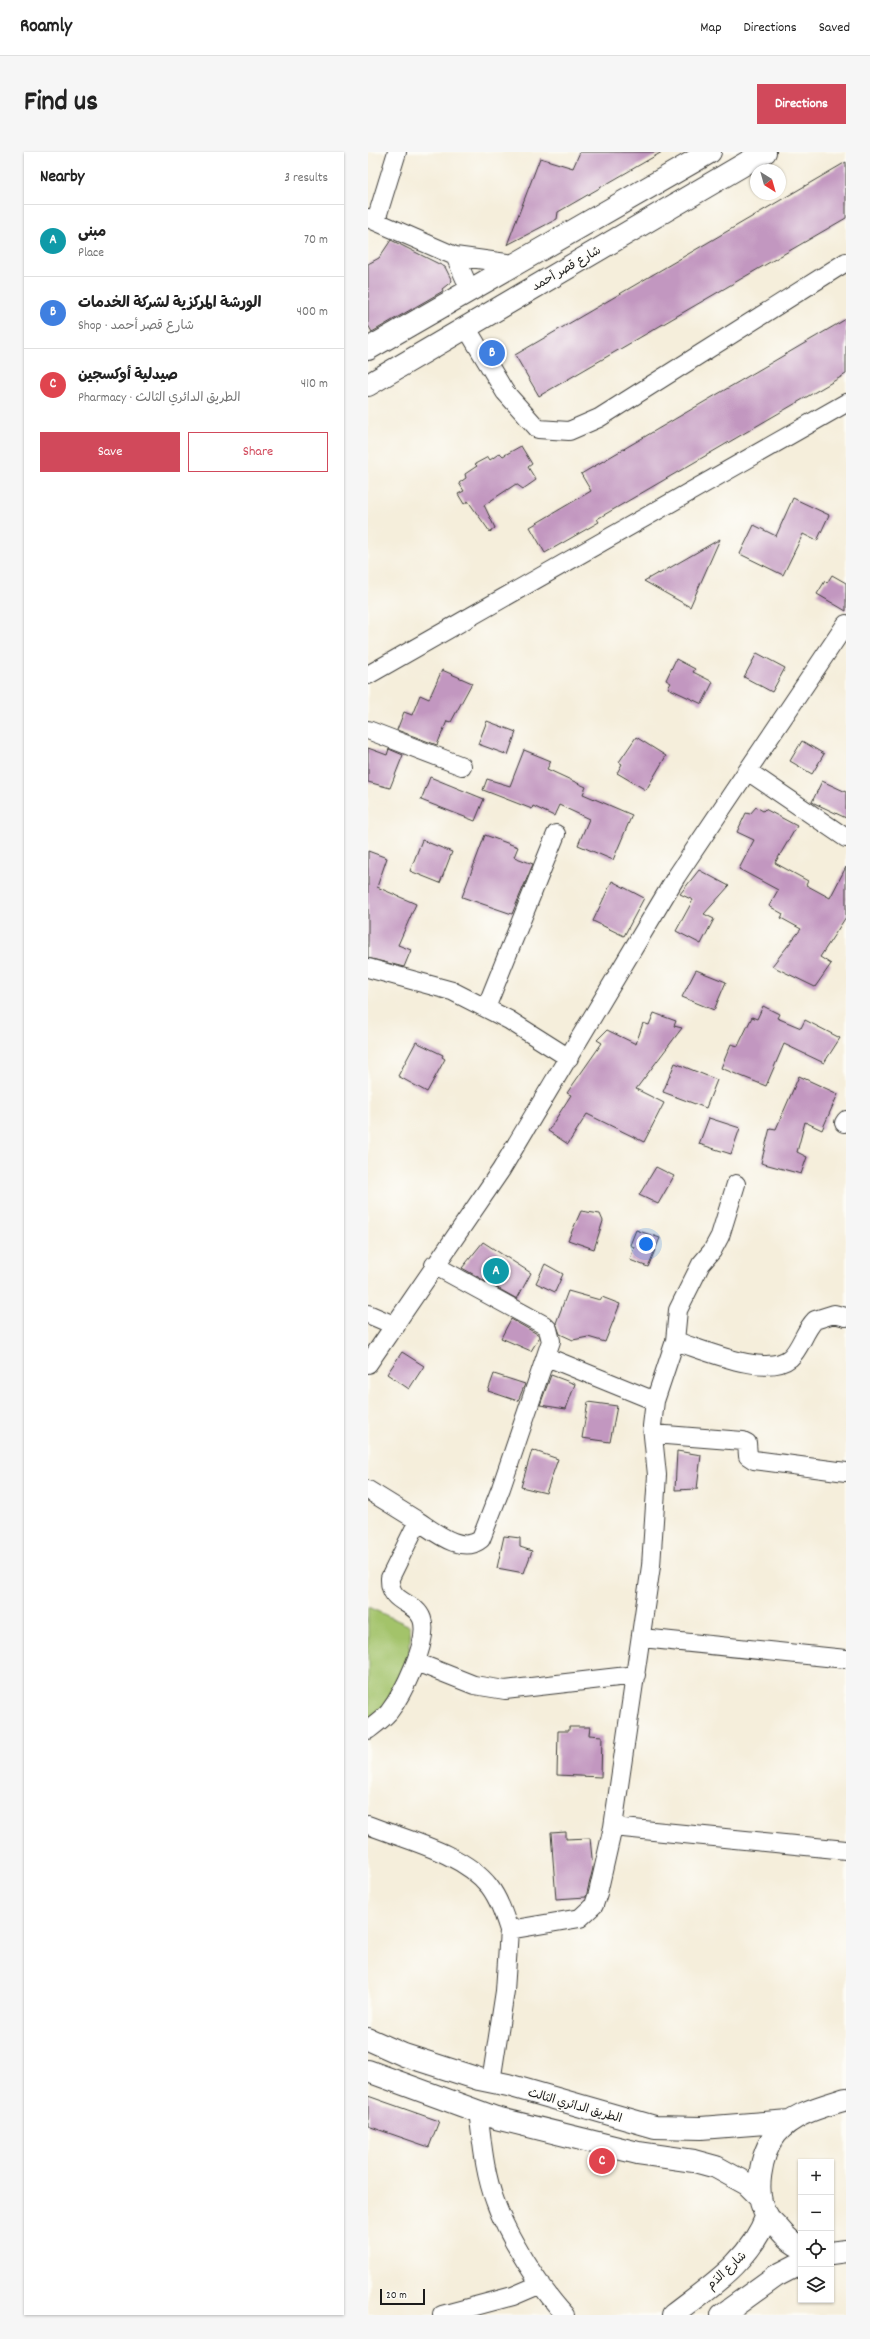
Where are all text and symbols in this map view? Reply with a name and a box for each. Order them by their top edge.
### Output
text: Roamly [20,14,72,41]
text: Map [700,18,722,38]
text: Directions [744,18,797,38]
text: Saved [819,18,850,38]
text: Find us [24,84,98,124]
button: Directions [757,84,846,124]
north arrow [750,164,786,200]
text: Nearby [40,166,84,190]
text: 3 results [284,169,328,188]
text: مبنى [78,222,106,244]
text: A [49,231,57,250]
text: 70 m [304,231,328,250]
street label: شارع قصر أحمد [529,243,604,296]
text: Place [78,244,104,263]
text: الورشة المركزية لشركة الخدمات [78,293,261,315]
text: B [50,303,56,322]
text: 400 m [297,303,328,322]
text: Shop · شارع قصر أحمد [78,317,194,336]
pin: B [479,338,505,368]
text: صيدلية أوكسجين [78,365,178,387]
text: C [50,375,56,394]
text: 410 m [301,375,328,394]
text: Pharmacy · الطريق الدائري الثالث [78,389,240,408]
button: Save [40,432,180,472]
button: Share [188,432,328,472]
your location [636,1234,656,1254]
pin: A [483,1256,509,1286]
street label: الطريق الدائري الثالث [526,2085,624,2128]
pin: C [589,2146,615,2176]
map controls [798,2159,834,2303]
button: + [798,2159,834,2195]
button: − [798,2195,834,2231]
button: locate [798,2231,834,2267]
street label: شارع الدَم [703,2248,751,2294]
button: layers [798,2267,834,2303]
scale bar [380,2287,425,2306]
text: 20 m [386,2288,407,2304]

